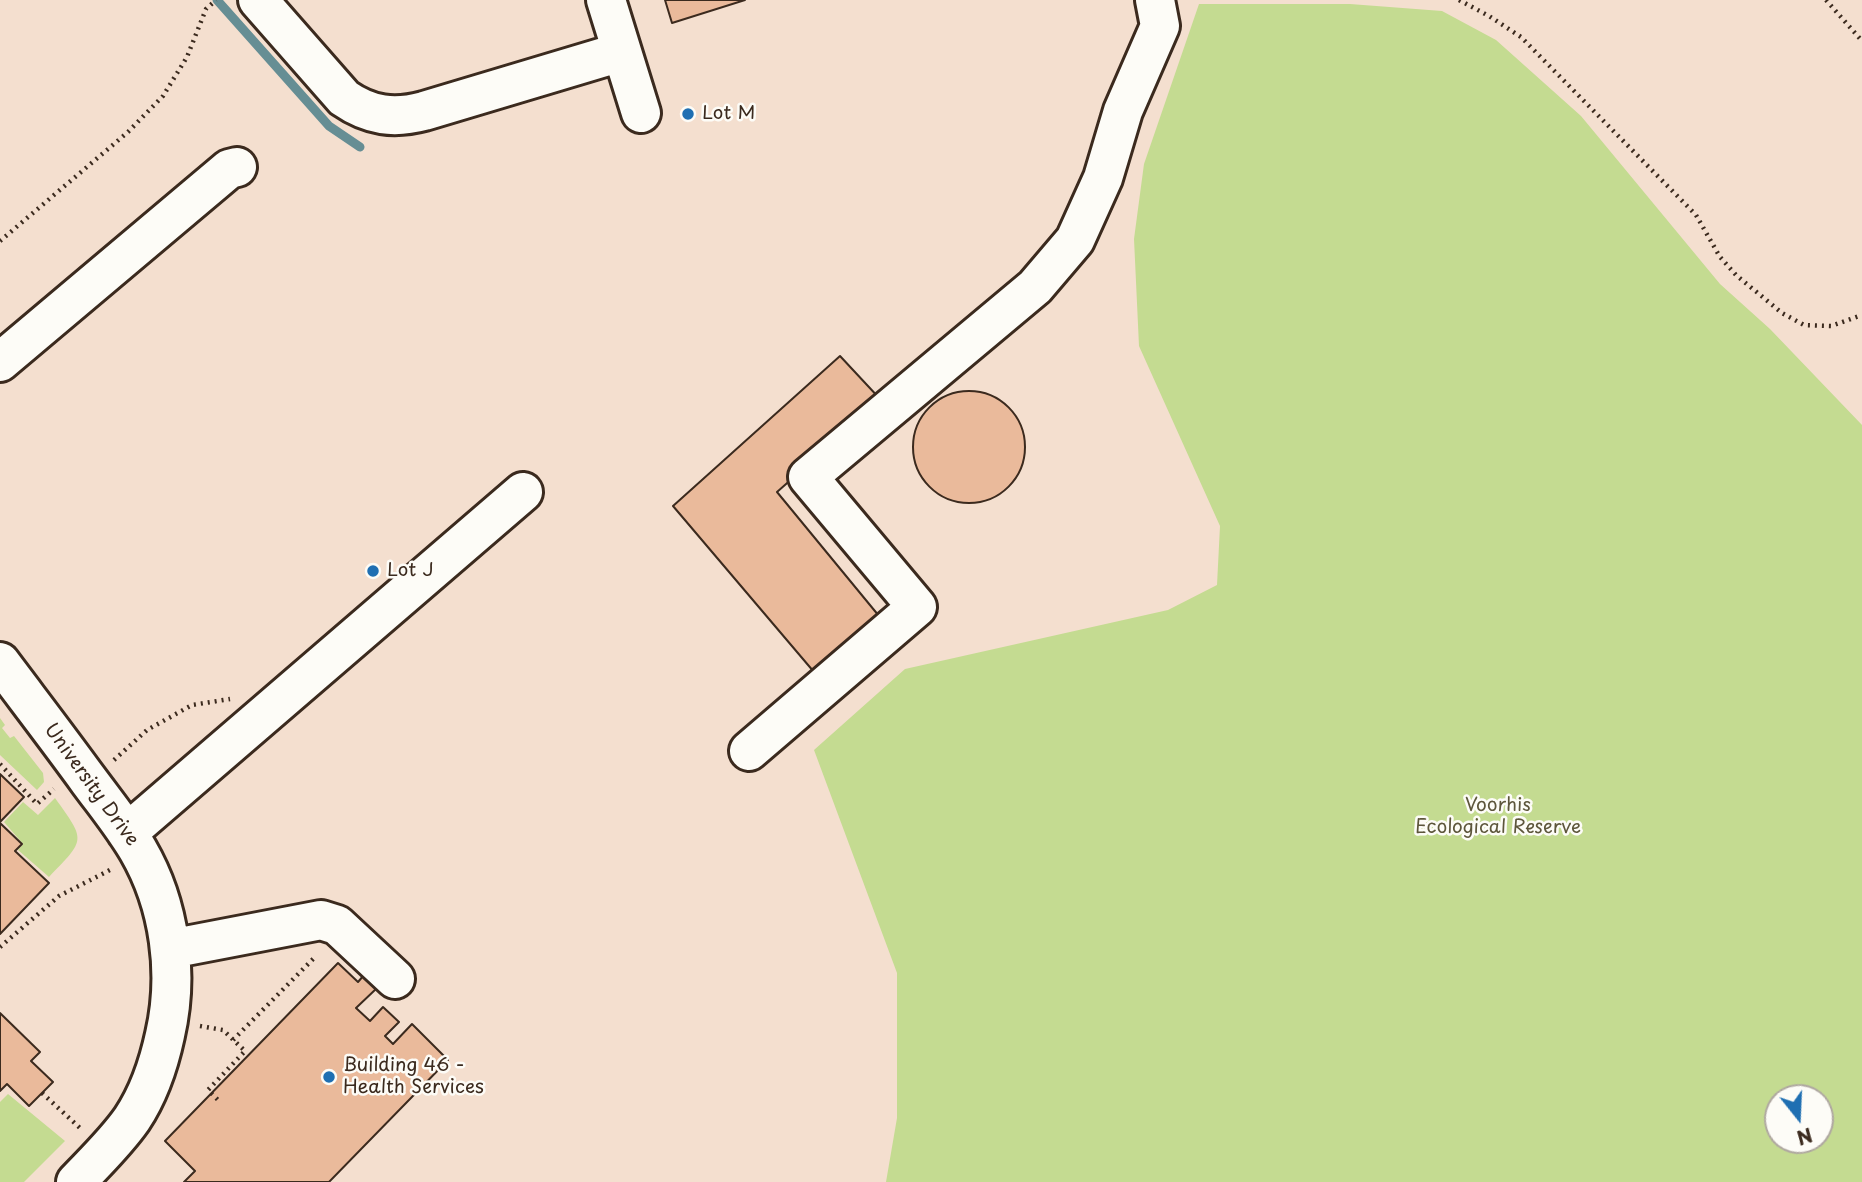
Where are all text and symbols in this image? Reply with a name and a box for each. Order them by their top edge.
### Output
place label: Lot M [702,103,755,125]
marker: Lot M [680,106,696,122]
place label: Lot J [387,560,434,582]
marker: Lot J [365,563,381,579]
street label: University Drive [39,719,143,851]
park label: Voorhis Ecological Reserve [1415,795,1581,839]
place label: Building 46 - Health Services [343,1055,484,1099]
marker: Building 46 - Health Services [321,1069,337,1085]
north arrow [1764,1084,1834,1154]
text: N [1793,1121,1816,1153]

